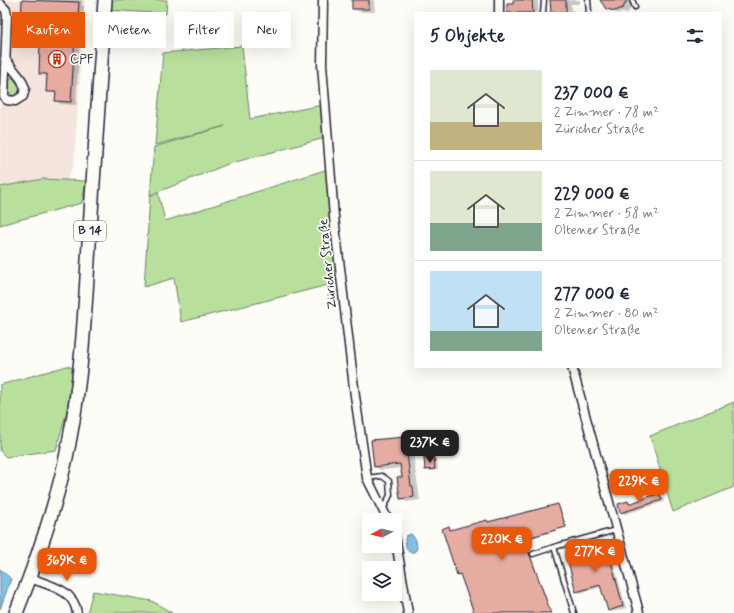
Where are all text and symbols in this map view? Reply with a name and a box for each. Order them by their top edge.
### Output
chip: Kaufen [12,12,85,48]
chip: Mieten [93,12,166,48]
chip: Filter [174,12,234,48]
chip: Neu [242,12,291,48]
text: 5 Objekte [430,25,505,47]
icon: filters [684,25,706,47]
building icon: CPF [47,49,67,69]
place label: CPF [70,51,94,68]
text: 237 000 € [554,82,629,104]
icon: home [462,86,510,134]
text: 2 Zimmer · 78 m² [554,104,659,121]
text: Züricher Straße [554,121,645,138]
text: 229 000 € [554,183,630,205]
icon: home [462,187,510,235]
text: 2 Zimmer · 58 m² [554,205,659,222]
street label: Züricher Straße [315,218,341,310]
road number: B 14 [74,221,106,241]
text: Oltener Straße [554,222,640,239]
text: 277 000 € [554,283,630,305]
icon: home [462,287,510,335]
text: 2 Zimmer · 80 m² [554,305,659,322]
text: Oltener Straße [554,322,640,339]
pin: 237K € [397,430,463,464]
text: 237K € [410,434,450,451]
pin: 229K € [606,469,672,503]
text: 229K € [618,473,660,490]
north arrow [362,513,402,553]
map controls [362,513,402,601]
pin: 220K € [469,527,535,561]
text: 220K € [481,531,523,548]
pin: 277K € [562,539,628,573]
text: 277K € [574,543,616,560]
pin: 369K € [34,548,100,582]
text: 369K € [46,552,88,569]
button: layers [362,561,402,601]

